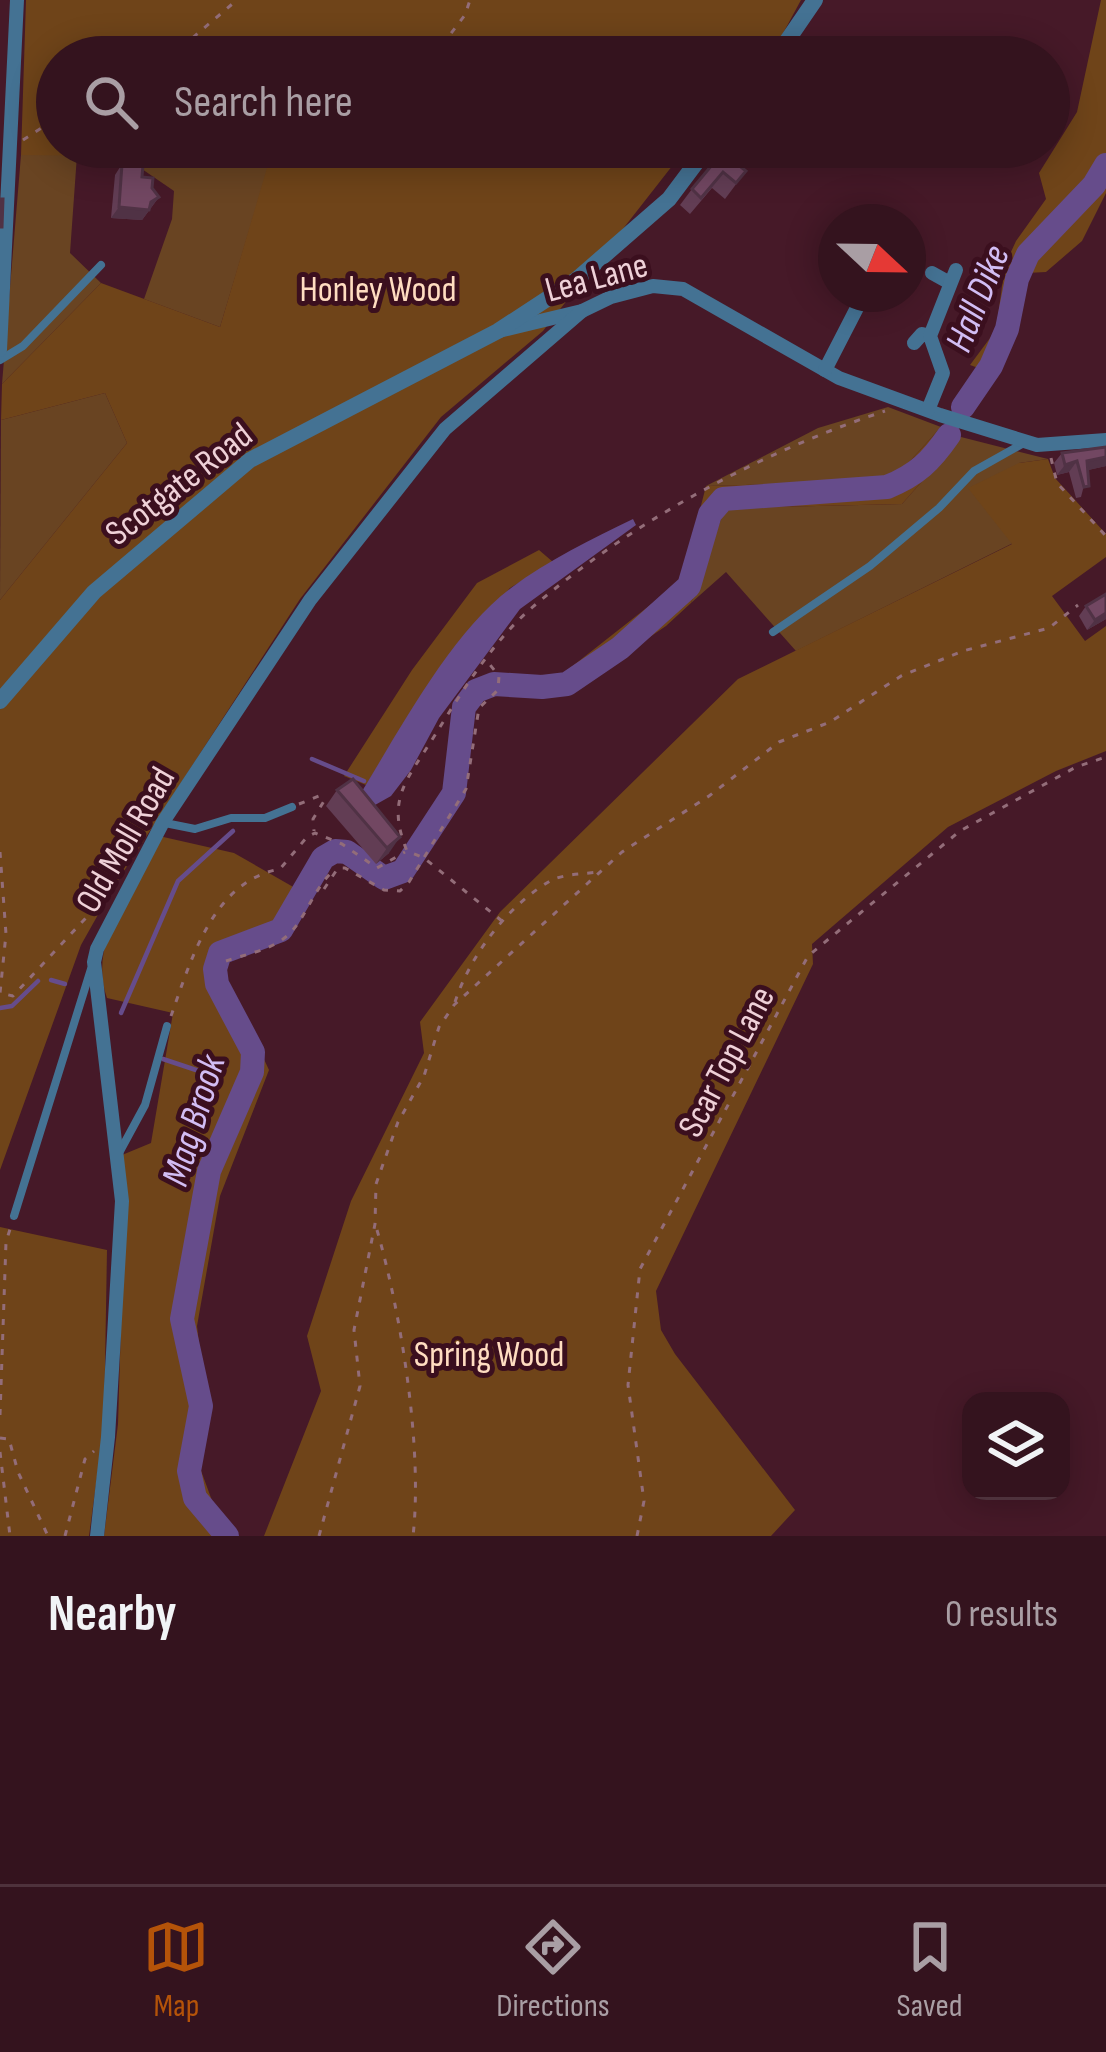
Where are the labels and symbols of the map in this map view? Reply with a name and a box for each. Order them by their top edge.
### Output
north arrow [818,204,926,312]
water label: Hall Dike [936,239,1021,359]
street label: Lea Lane [541,244,652,313]
park label: Honley Wood [300,269,456,312]
street label: Scotgate Road [98,414,261,556]
street label: Old Moll Road [67,760,185,921]
street label: Scar Top Lane [670,980,785,1145]
water label: Mag Brook [152,1048,237,1192]
park label: Spring Wood [414,1334,564,1377]

